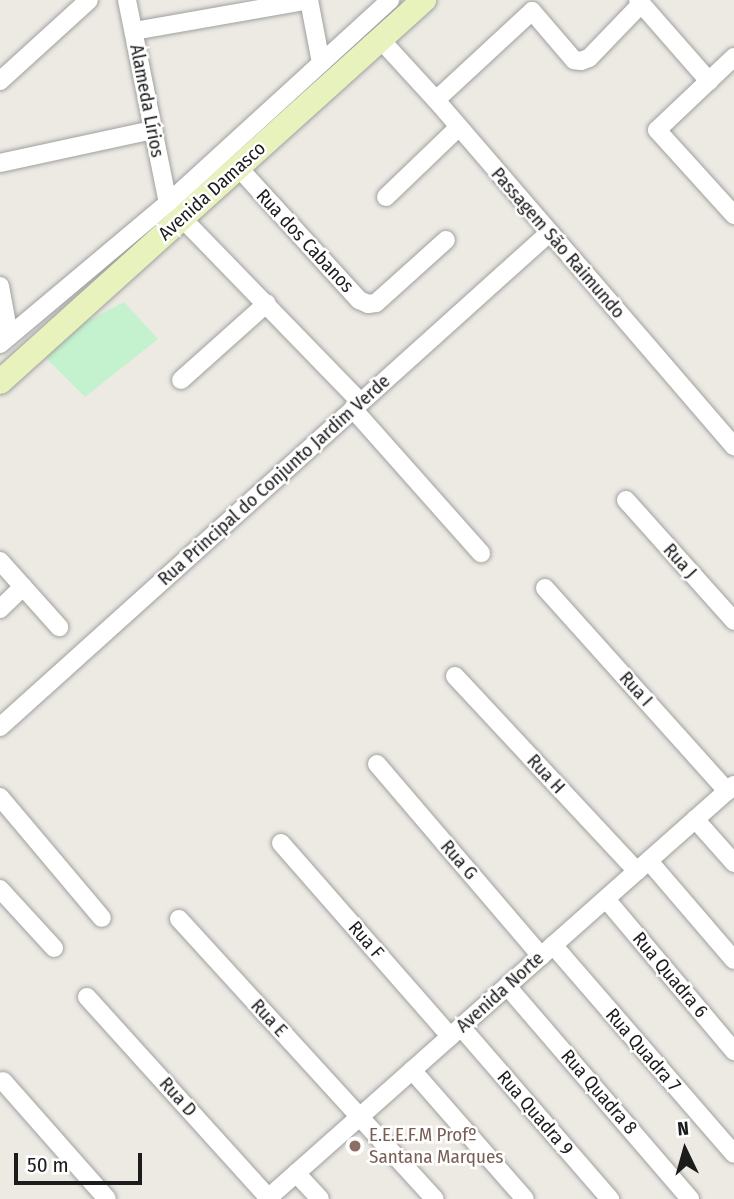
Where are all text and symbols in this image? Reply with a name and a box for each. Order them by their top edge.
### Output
street label: Alameda Lírios [125,43,169,159]
street label: Avenida Damasco [154,137,270,245]
street label: Passagem São Raimundo [486,163,630,323]
street label: Rua dos Cabanos [251,185,359,297]
street label: Rua Principal do Conjunto Jardim Verde [153,370,395,590]
street label: Rua J [658,539,702,583]
street label: Rua I [614,667,658,711]
street label: Rua H [522,750,570,798]
street label: Rua G [436,836,482,884]
street label: Rua F [343,917,389,963]
street label: Rua Quadra 6 [628,928,712,1022]
street label: Avenida Norte [452,947,548,1037]
street label: Rua E [246,995,292,1041]
street label: Rua Quadra 7 [601,1004,685,1096]
street label: Rua Quadra 8 [556,1045,642,1139]
street label: Rua Quadra 9 [492,1066,578,1160]
street label: Rua D [154,1073,202,1121]
north arrow [650,1115,720,1185]
text: N [676,1117,690,1141]
place label: E.E.E.F.M Profº Santana Marques [369,1124,503,1168]
marker: E.E.E.F.M Profº Santana Marques [347,1138,363,1154]
scale bar [18,1140,145,1184]
text: 50 m [27,1152,69,1178]

